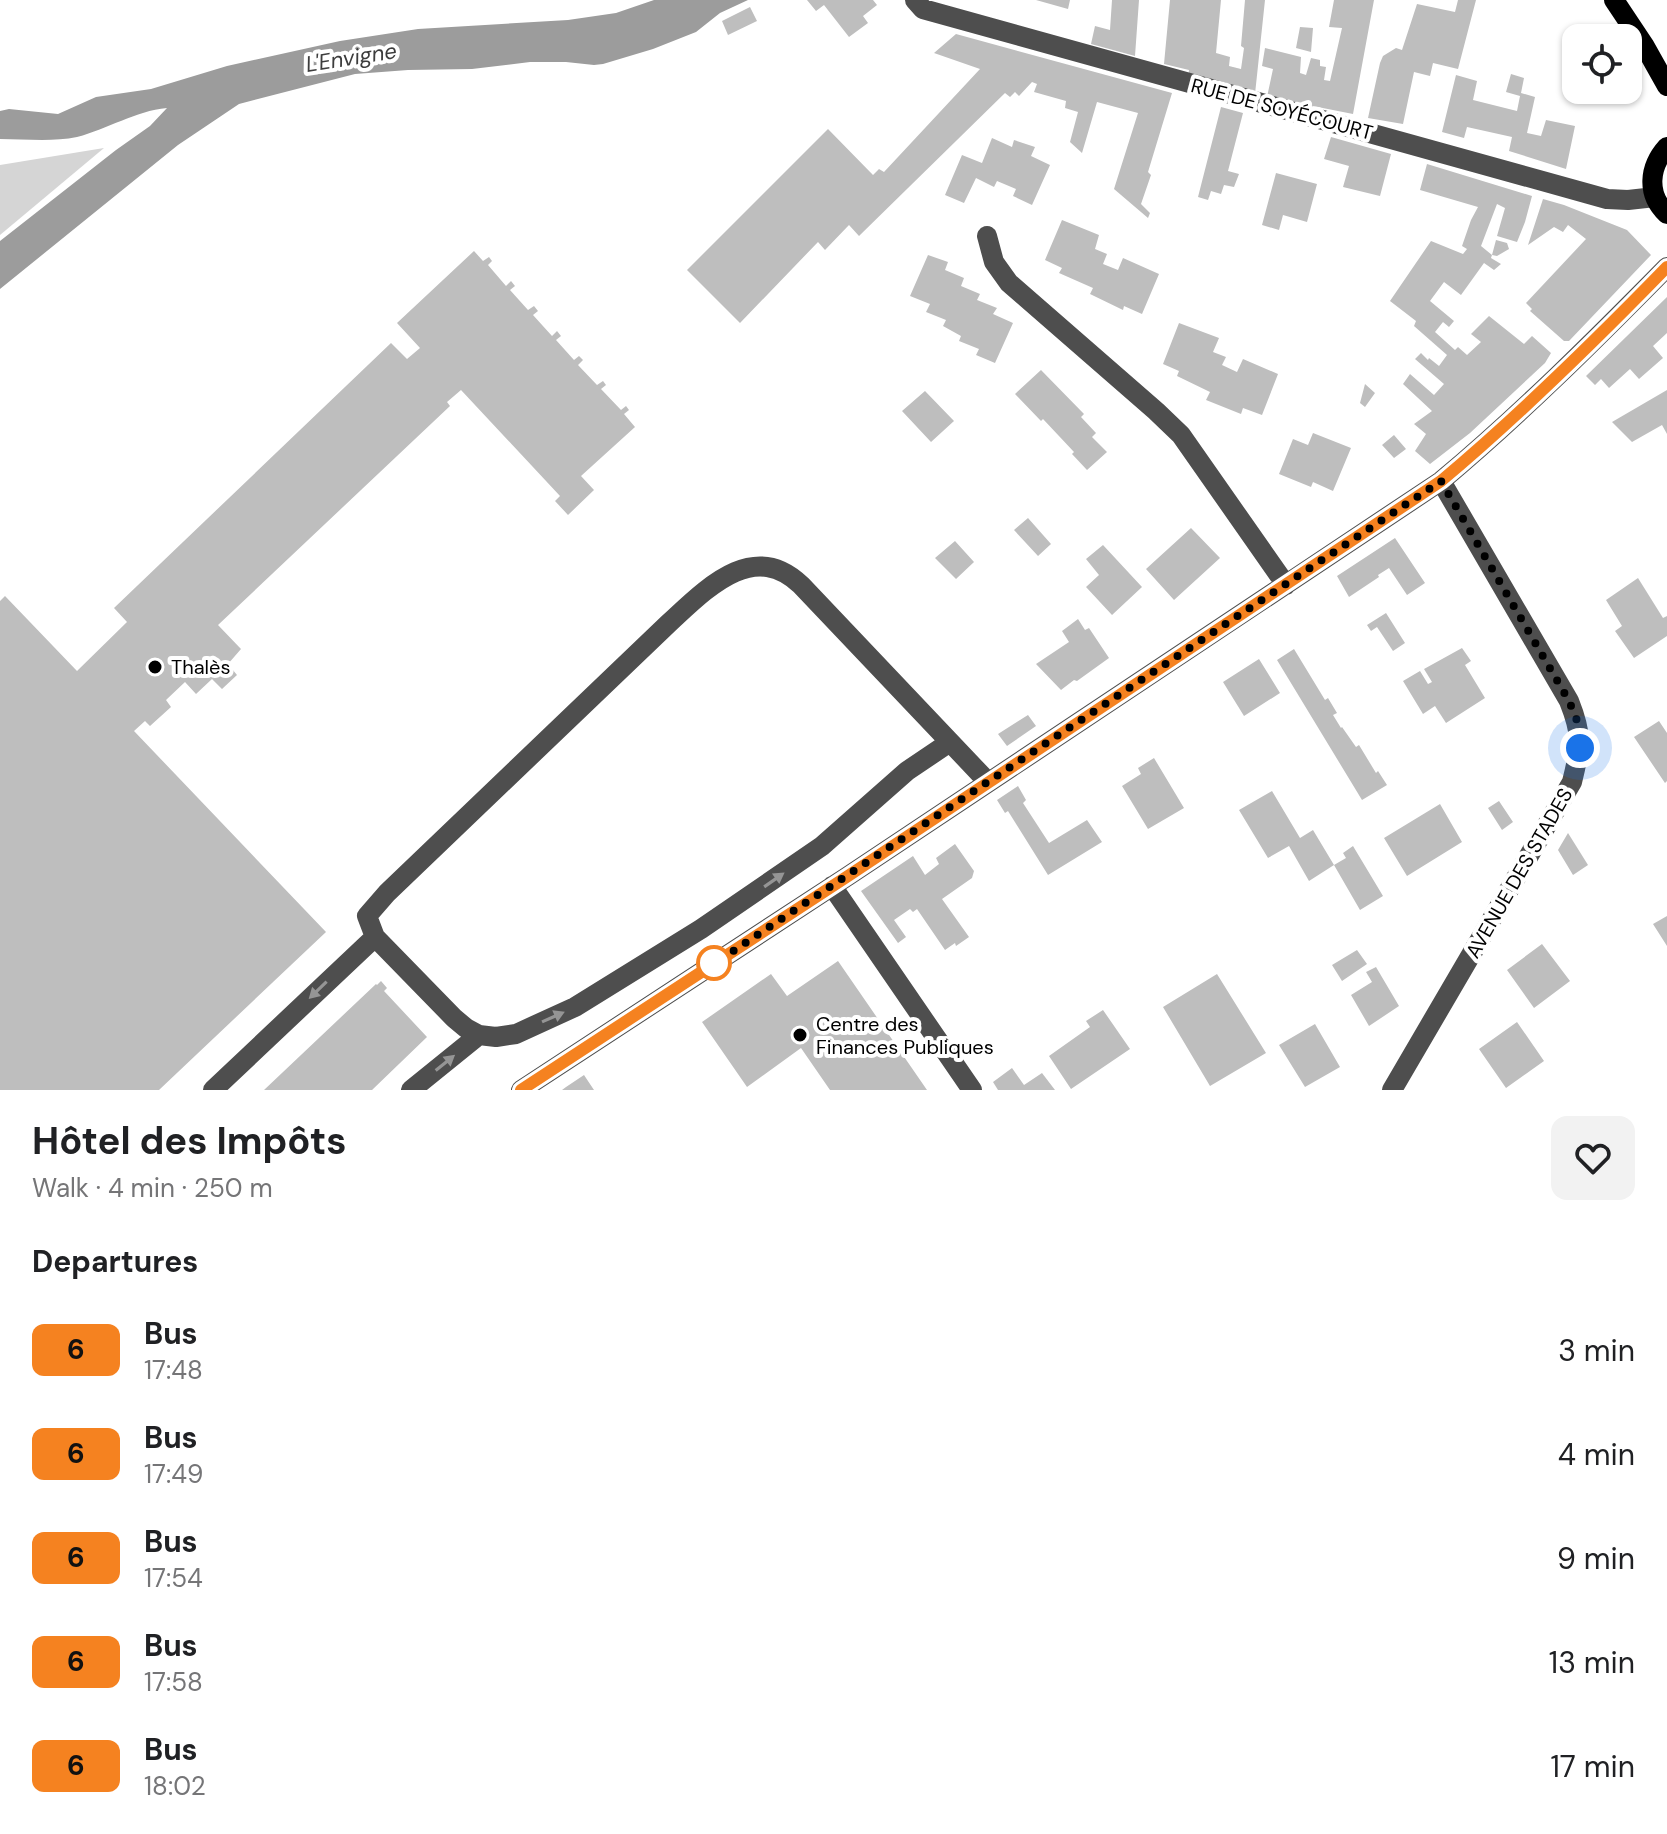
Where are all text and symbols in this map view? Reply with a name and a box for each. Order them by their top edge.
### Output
map controls [1562,24,1642,104]
button: locate [1562,24,1642,104]
water label: L'Envigne [303,36,399,79]
street label: RUE DE SOYÉCOURT [1188,72,1376,146]
place label: Thalès [171,654,230,680]
marker: Thalès [146,658,164,676]
your location [1560,728,1600,768]
street label: AVENUE DES STADES [1460,783,1578,963]
one-way arrow [763,873,784,888]
unlabelled marker [697,946,731,980]
one-way arrow [309,981,328,999]
one-way arrow [541,1010,565,1024]
place label: Centre des Finances Publiques [816,1011,994,1060]
marker: Centre des Finances Publiques [791,1026,809,1044]
one-way arrow [435,1055,455,1072]
text: Hôtel des Impôts [32,1116,346,1166]
button: heart [1551,1116,1635,1200]
text: Walk · 4 min · 250 m [32,1171,273,1205]
text: Departures [32,1242,198,1281]
text: Bus [144,1314,198,1353]
text: 6 [67,1331,85,1368]
text: 3 min [1558,1331,1635,1370]
text: 17:48 [144,1353,203,1387]
text: Bus [144,1418,198,1457]
text: 6 [67,1435,85,1472]
text: 4 min [1558,1435,1635,1474]
text: 17:49 [144,1457,203,1491]
text: Bus [144,1522,198,1561]
text: 6 [67,1539,85,1576]
text: 9 min [1557,1539,1635,1578]
text: 17:54 [144,1561,203,1595]
text: Bus [144,1626,198,1665]
text: 6 [67,1643,85,1680]
text: 13 min [1549,1643,1635,1682]
text: 17:58 [144,1665,203,1699]
text: Bus [144,1730,198,1769]
text: 6 [67,1747,85,1784]
text: 17 min [1550,1747,1635,1786]
text: 18:02 [144,1769,206,1803]

